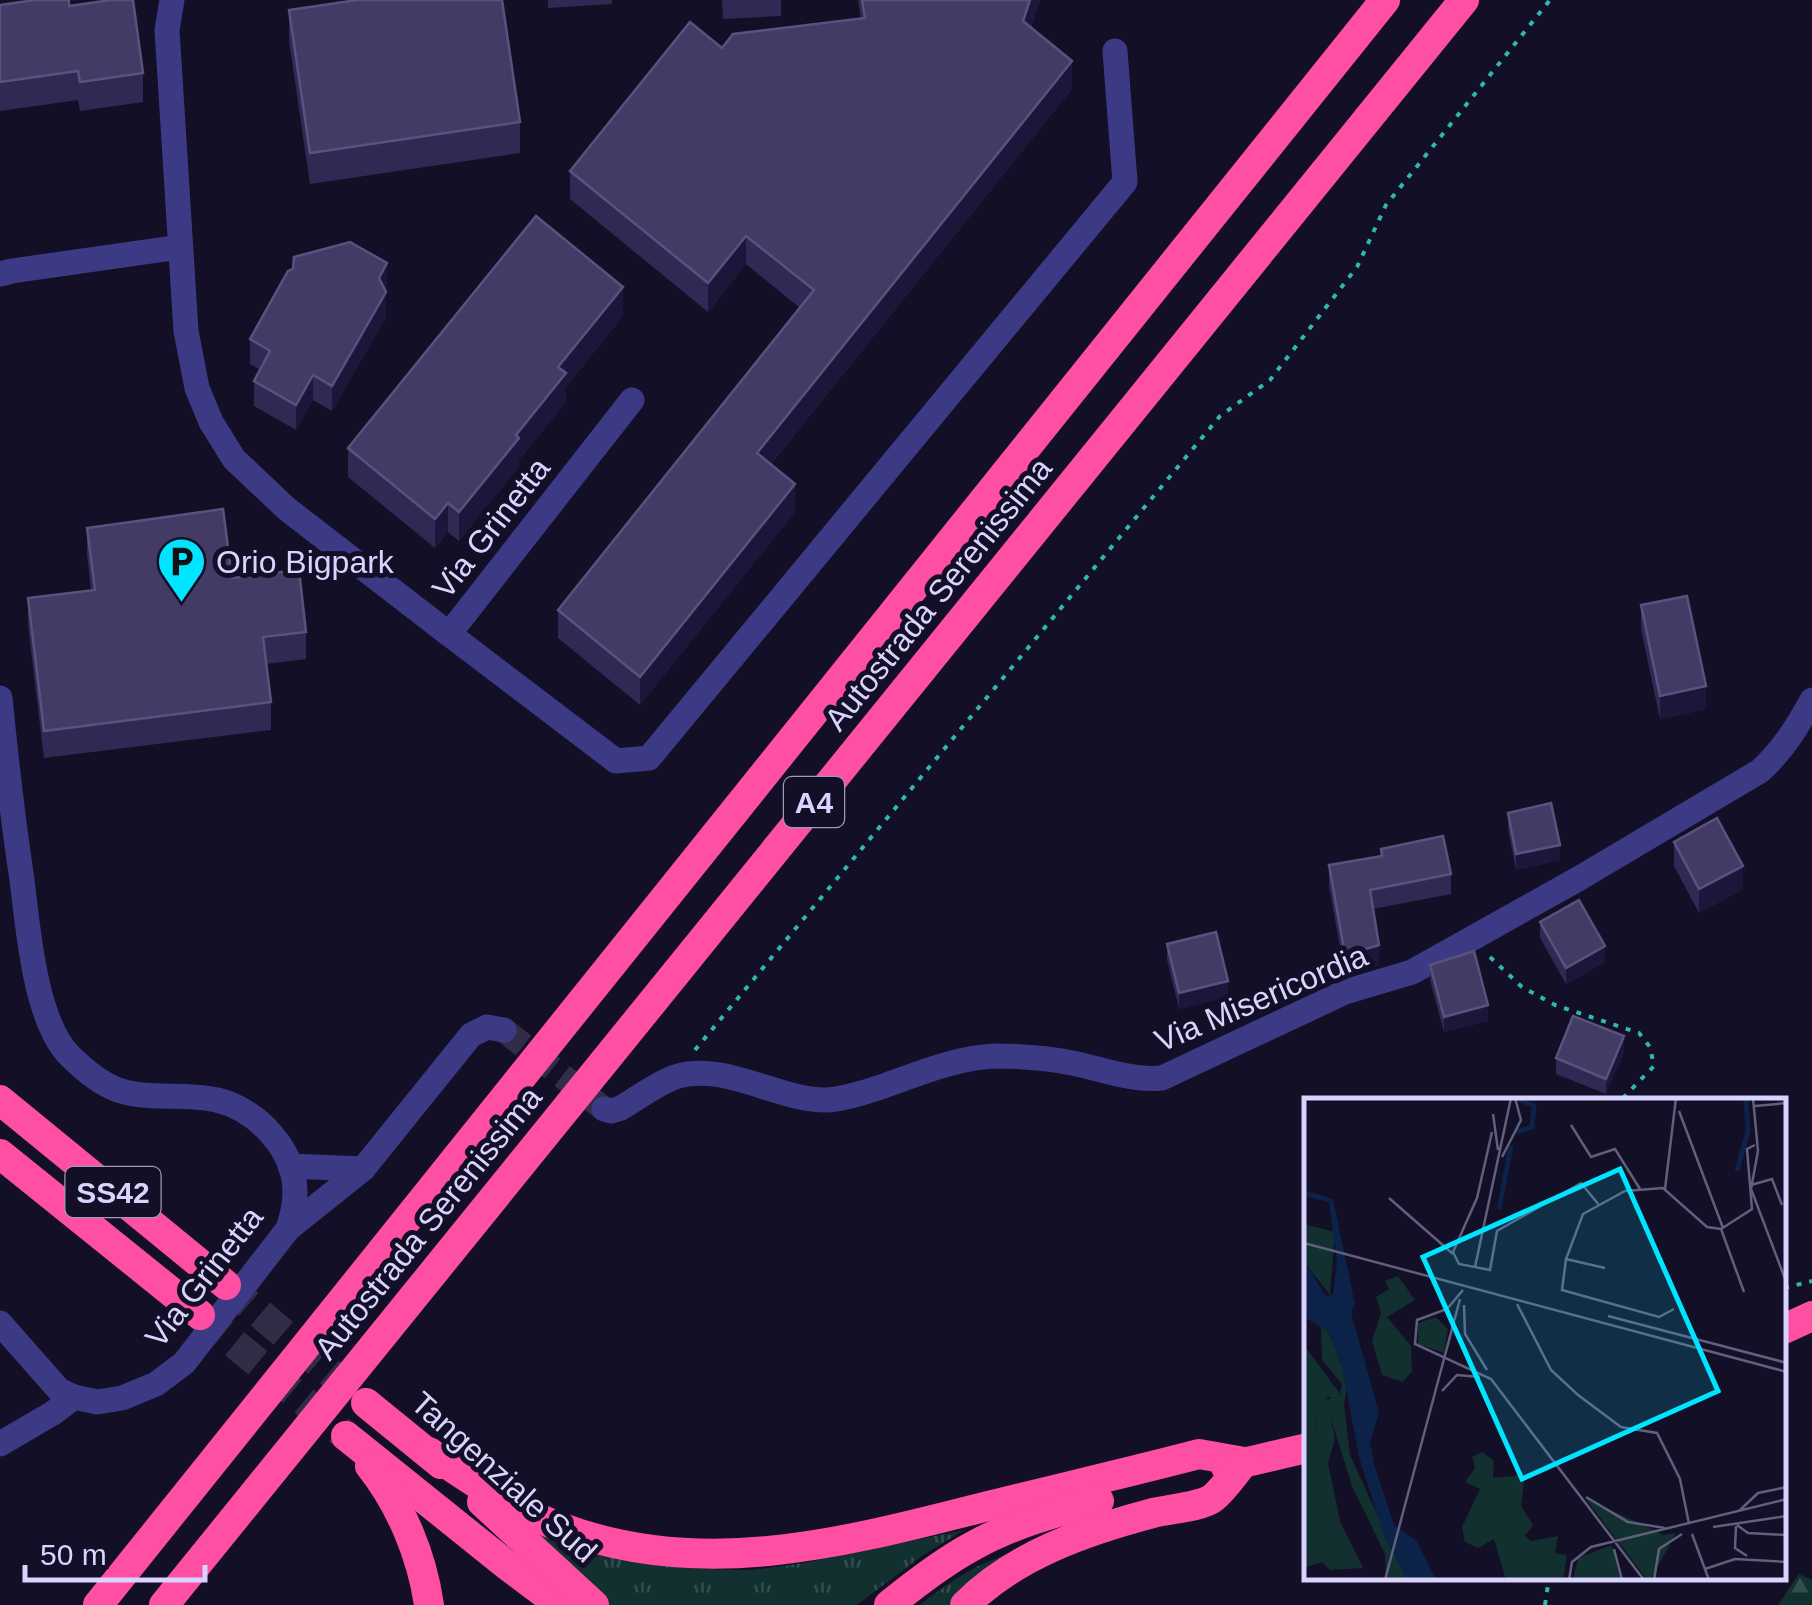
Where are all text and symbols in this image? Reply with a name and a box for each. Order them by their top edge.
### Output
street label: Via Grinetta [425,450,557,605]
street label: Autostrada Serenissima [817,451,1059,737]
parking icon: Orio Bigpark [155,536,207,604]
place label: Orio Bigpark [216,544,395,580]
road number: A4 [784,777,844,827]
street label: Via Misericordia [1149,937,1373,1059]
street label: Autostrada Serenissima [307,1080,549,1366]
inset map [1304,1098,1787,1580]
road number: SS42 [66,1167,160,1217]
street label: Via Grinetta [138,1199,270,1354]
street label: Tangenziale Sud [404,1384,604,1570]
scale bar [25,1520,205,1582]
text: 50 m [40,1538,107,1571]

